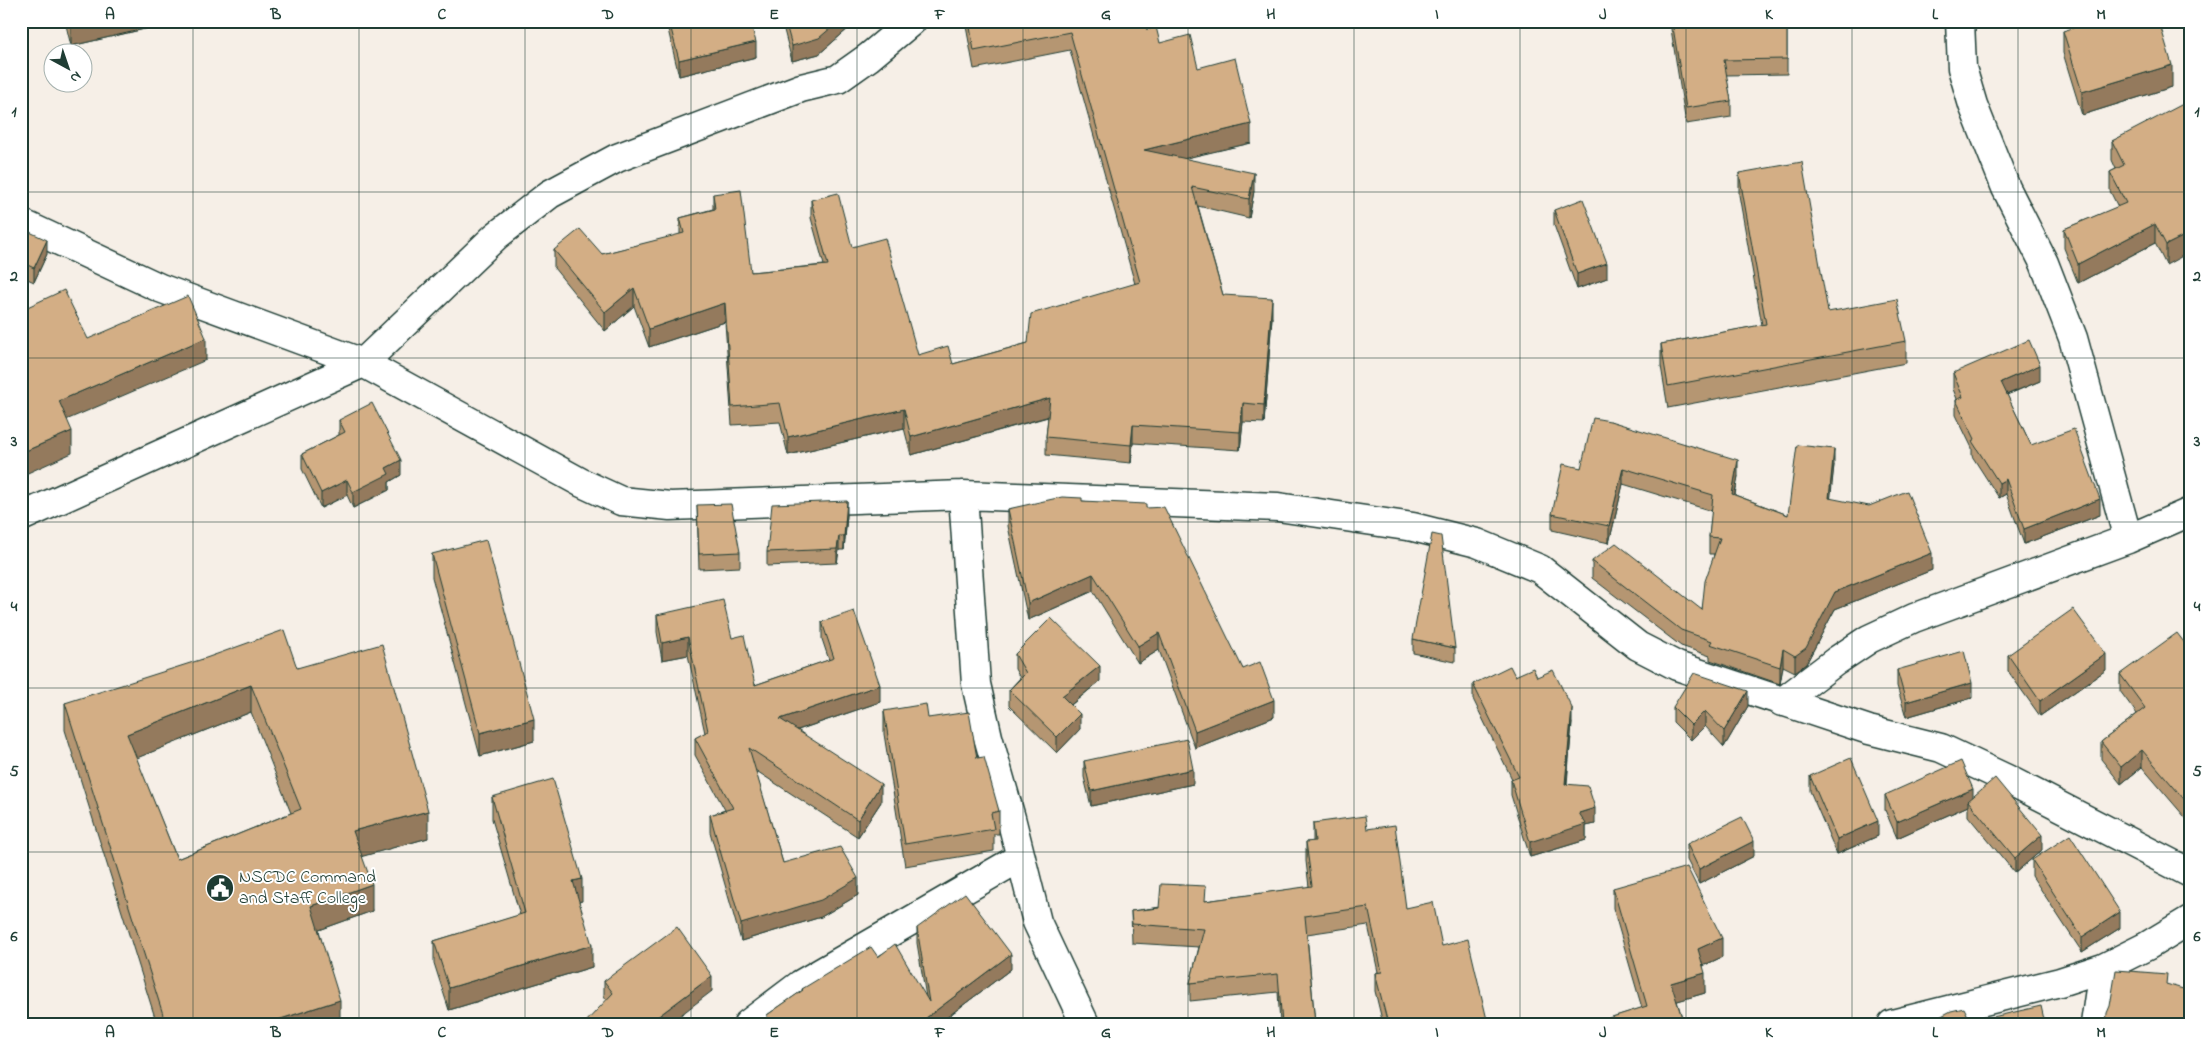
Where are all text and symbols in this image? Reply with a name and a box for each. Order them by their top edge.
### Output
text: A [105,3,115,27]
text: B [270,3,282,27]
text: C [438,3,447,27]
text: D [601,3,614,27]
text: E [769,3,779,27]
text: F [934,3,946,27]
text: G [1101,3,1111,27]
text: H [1266,3,1276,27]
text: I [1435,3,1439,27]
text: J [1599,3,1607,27]
text: K [1765,3,1774,27]
text: L [1932,3,1939,27]
text: M [2096,3,2106,27]
north arrow [42,42,92,92]
text: N [65,66,86,88]
text: 1 [11,100,17,124]
text: 1 [2194,100,2200,124]
text: 2 [9,265,18,289]
text: 2 [2192,265,2201,289]
text: 3 [10,430,18,454]
text: 3 [2193,430,2201,454]
text: 4 [10,595,18,619]
text: 4 [2193,595,2201,619]
text: 5 [9,760,19,784]
text: 5 [2192,760,2202,784]
place label: NSCDC Command and Staff College [239,865,376,913]
public building icon: NSCDC Command and Staff College [205,873,235,903]
text: 6 [9,925,18,949]
text: 6 [2192,925,2201,949]
text: A [105,1021,115,1045]
text: B [270,1021,282,1045]
text: C [438,1021,447,1045]
text: D [601,1021,614,1045]
text: E [769,1021,779,1045]
text: F [934,1021,946,1045]
text: G [1101,1021,1111,1045]
text: H [1266,1021,1276,1045]
text: I [1435,1021,1439,1045]
text: J [1599,1021,1607,1045]
text: K [1765,1021,1774,1045]
text: L [1932,1021,1939,1045]
text: M [2096,1021,2106,1045]

